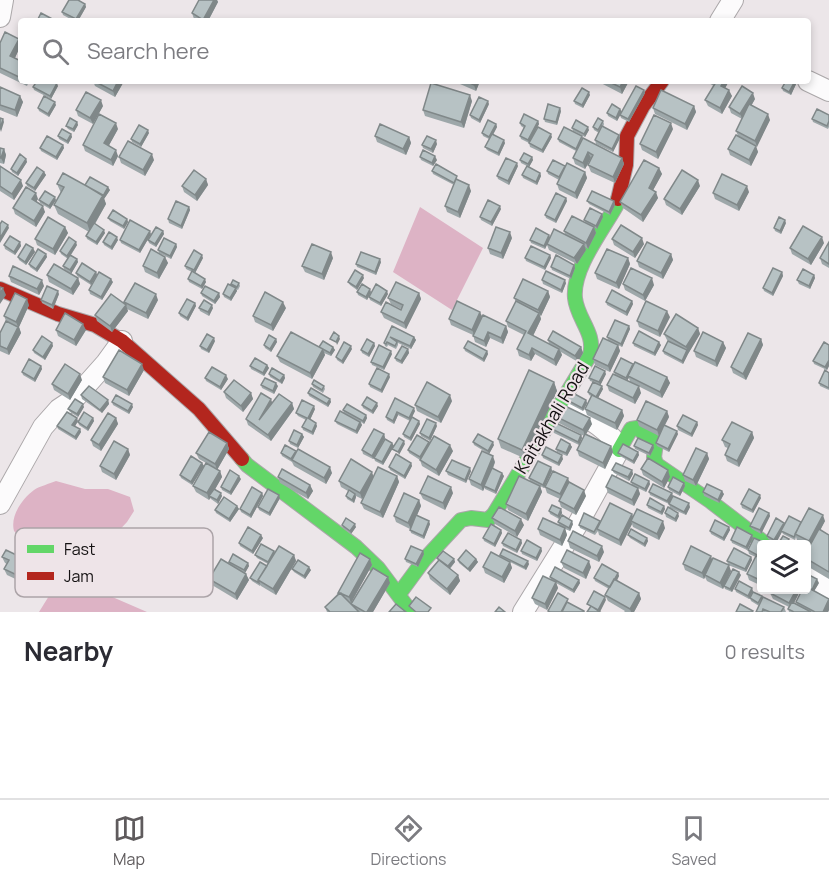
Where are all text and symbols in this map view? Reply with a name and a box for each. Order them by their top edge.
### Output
search box [18,18,811,84]
icon: search [39,35,72,68]
text: Search here [87,36,209,66]
street label: Kaitakhali Road [508,357,594,478]
legend [15,528,213,597]
text: Fast [64,538,95,560]
map controls [757,540,811,594]
button: layers [757,540,811,594]
text: Jam [64,565,94,587]
text: Nearby [24,633,113,669]
text: 0 results [725,638,805,665]
tab: Map [113,812,146,870]
tab: Directions [371,812,446,870]
tab: Saved [671,812,716,870]

